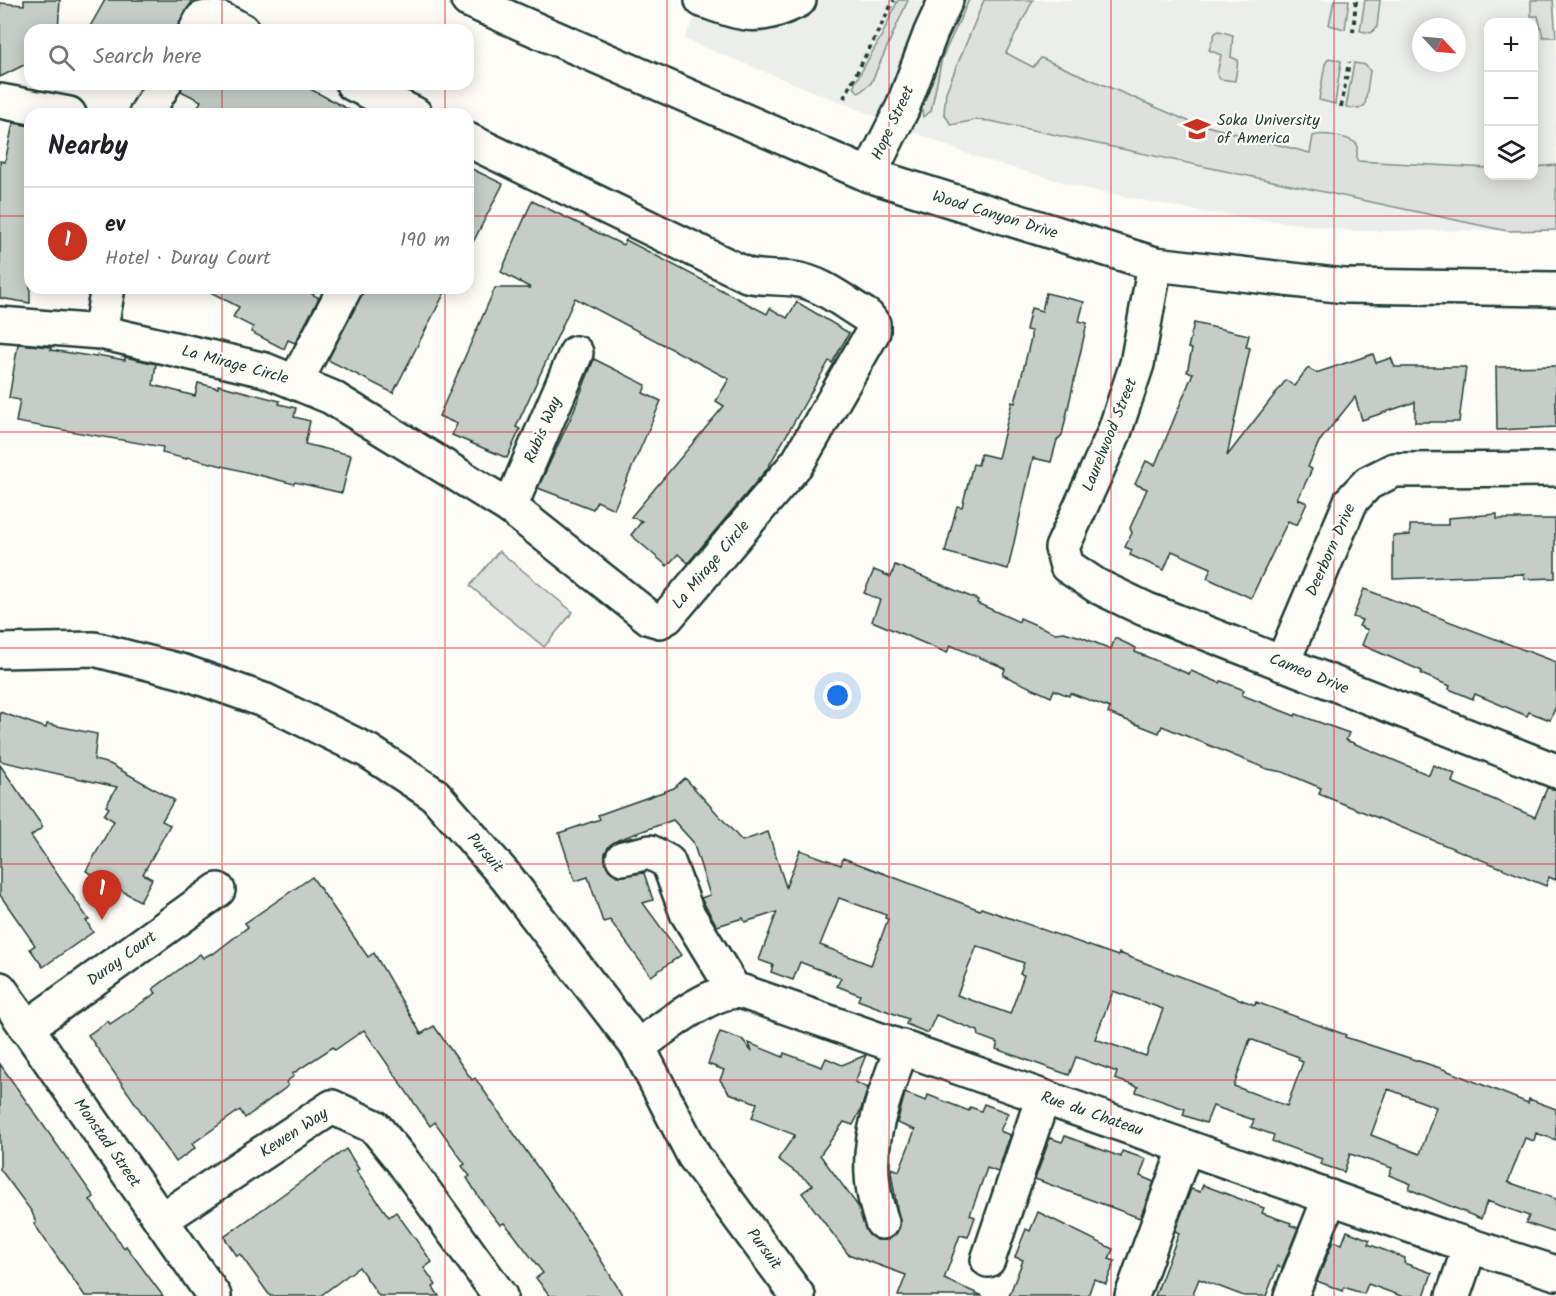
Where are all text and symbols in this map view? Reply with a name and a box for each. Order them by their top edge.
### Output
north arrow [1412,18,1466,72]
map controls [1484,18,1538,180]
button: + [1484,18,1538,72]
search box [24,24,474,90]
text: Search here [93,40,201,75]
icon: search [45,41,78,74]
button: − [1484,72,1538,126]
street label: Hope Street [865,81,922,164]
place label: Soka University of America [1217,108,1320,151]
school or university icon: Soka University of America [1182,114,1212,144]
text: Nearby [48,126,128,168]
button: layers [1484,126,1538,180]
street label: Wood Canyon Drive [929,184,1061,246]
text: ev [105,208,125,243]
text: 1 [64,225,71,257]
text: 190 m [400,225,450,257]
text: Hotel · Duray Court [105,243,271,275]
street label: La Mirage Circle [179,339,291,391]
street label: Laurelwood Street [1076,374,1144,496]
street label: Rubis Way [518,392,568,467]
street label: Deerborn Drive [1299,500,1363,600]
street label: La Mirage Circle [666,515,756,615]
street label: Cameo Drive [1265,647,1353,701]
your location [823,681,852,710]
street label: Pursuit [460,827,510,879]
pin: 1 [82,870,122,920]
street label: Duray Court [82,925,163,993]
street label: Rue du Chateau [1037,1085,1147,1143]
street label: Monstad Street [67,1093,147,1193]
street label: Kewen Way [255,1101,334,1164]
street label: Pursuit [740,1223,788,1276]

